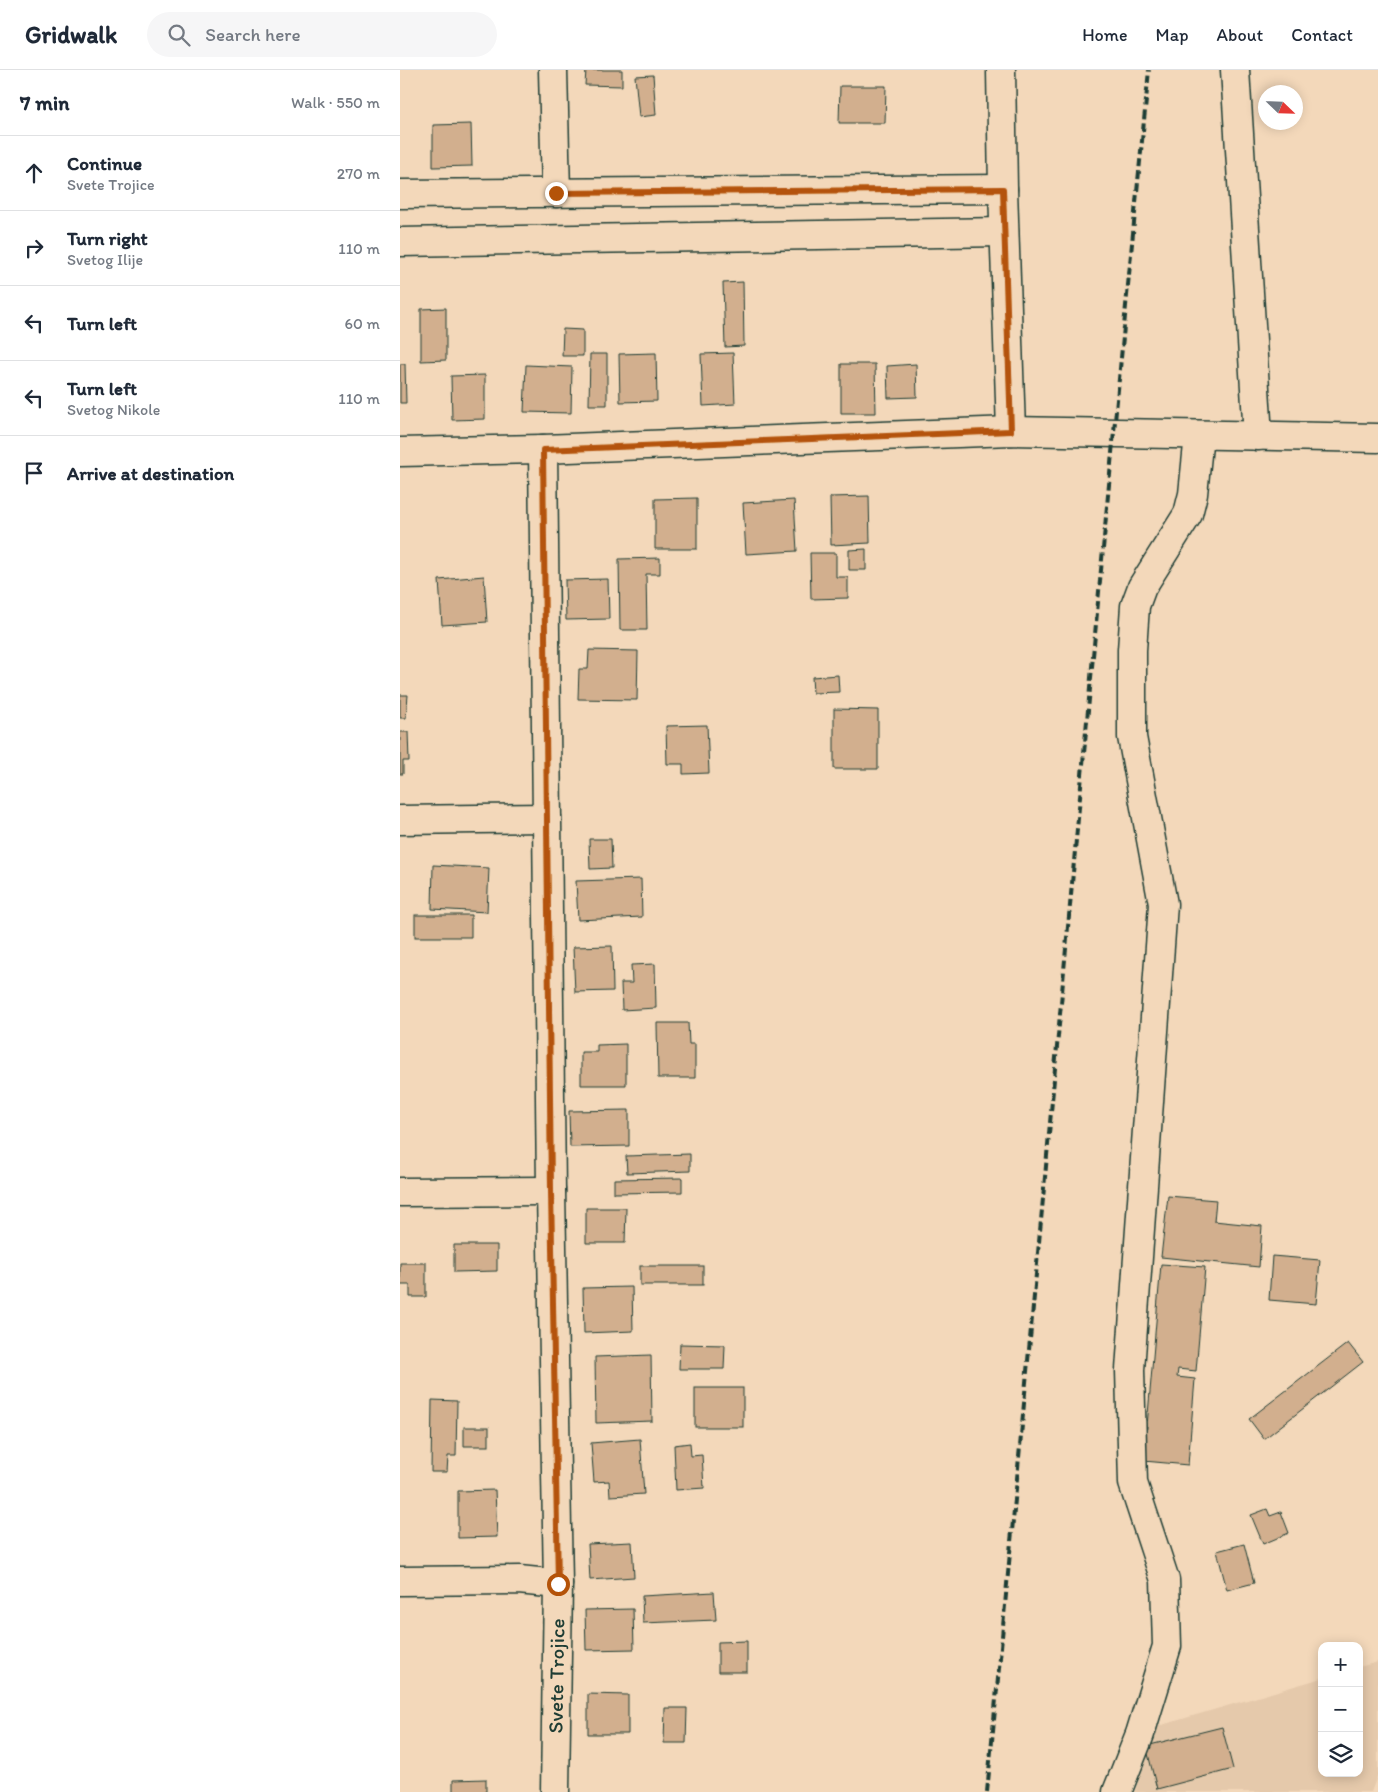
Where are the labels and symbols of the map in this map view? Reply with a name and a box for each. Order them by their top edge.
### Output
north arrow [1258,85,1303,130]
route end [545,182,568,205]
route start [547,1573,570,1596]
street label: Svete Trojice [542,1618,570,1734]

